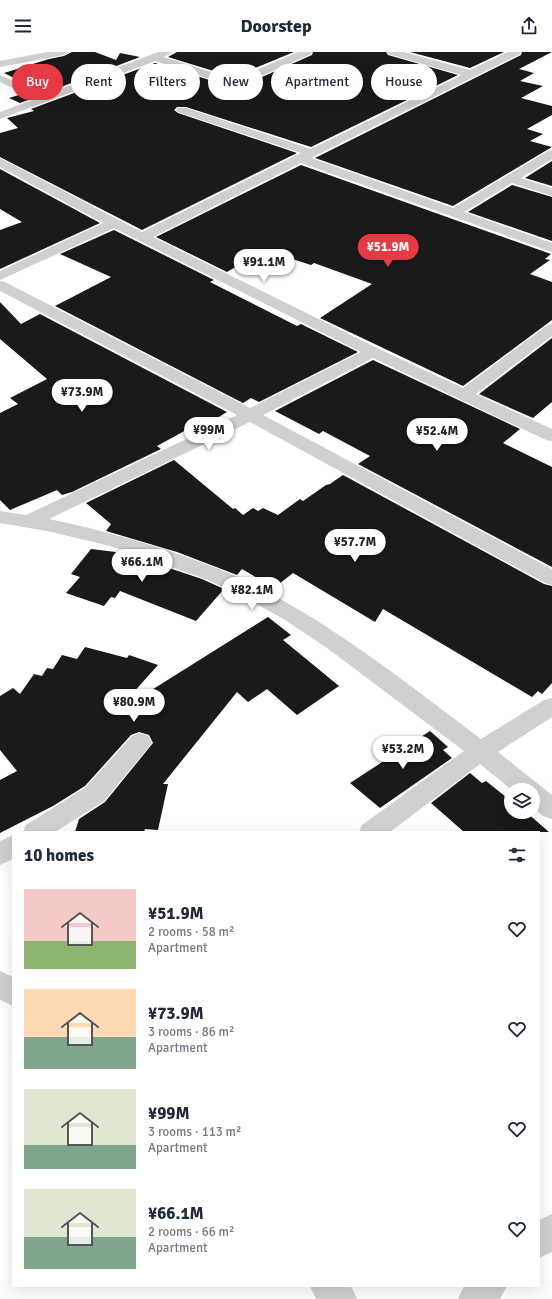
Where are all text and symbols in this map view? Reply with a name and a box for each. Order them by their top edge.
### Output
icon: menu [12,15,34,37]
text: Doorstep [240,15,312,37]
icon: share [518,15,540,37]
chip: Buy [12,64,63,100]
chip: Rent [71,64,126,100]
chip: Filters [134,64,200,100]
chip: New [208,64,263,100]
chip: Apartment [271,64,363,100]
chip: House [371,64,437,100]
pin: ¥51.9M [355,234,421,268]
text: ¥51.9M [367,239,409,255]
pin: ¥91.1M [231,249,297,283]
text: ¥91.1M [243,254,285,270]
pin: ¥73.9M [49,379,115,413]
text: ¥73.9M [61,384,103,400]
pin: ¥99M [185,417,233,451]
pin: ¥52.4M [404,418,470,452]
text: ¥99M [193,422,225,438]
text: ¥52.4M [416,423,458,439]
pin: ¥57.7M [322,529,388,563]
text: ¥57.7M [334,534,376,550]
pin: ¥66.1M [109,549,175,583]
text: ¥66.1M [121,554,163,570]
pin: ¥82.1M [219,577,285,611]
text: ¥82.1M [231,582,273,598]
pin: ¥80.9M [101,689,167,723]
text: ¥80.9M [113,694,155,710]
pin: ¥53.2M [370,736,436,770]
text: ¥53.2M [382,741,424,757]
map controls [504,783,540,819]
button: layers [504,783,540,819]
icon: filters [506,844,528,866]
text: 10 homes [24,845,94,866]
text: ¥51.9M [148,903,204,924]
icon: home [56,905,104,953]
icon: heart [506,918,528,940]
text: 2 rooms · 58 m² [148,924,234,940]
text: Apartment [148,940,208,956]
text: ¥73.9M [148,1003,204,1024]
icon: home [56,1005,104,1053]
icon: heart [506,1018,528,1040]
text: 3 rooms · 86 m² [148,1024,234,1040]
text: Apartment [148,1040,208,1056]
text: ¥99M [148,1103,190,1124]
icon: home [56,1105,104,1153]
icon: heart [506,1118,528,1140]
text: 3 rooms · 113 m² [148,1124,241,1140]
text: Apartment [148,1140,208,1156]
text: ¥66.1M [148,1203,204,1224]
icon: home [56,1205,104,1253]
icon: heart [506,1218,528,1240]
text: 2 rooms · 66 m² [148,1224,234,1240]
text: Apartment [148,1240,208,1256]

